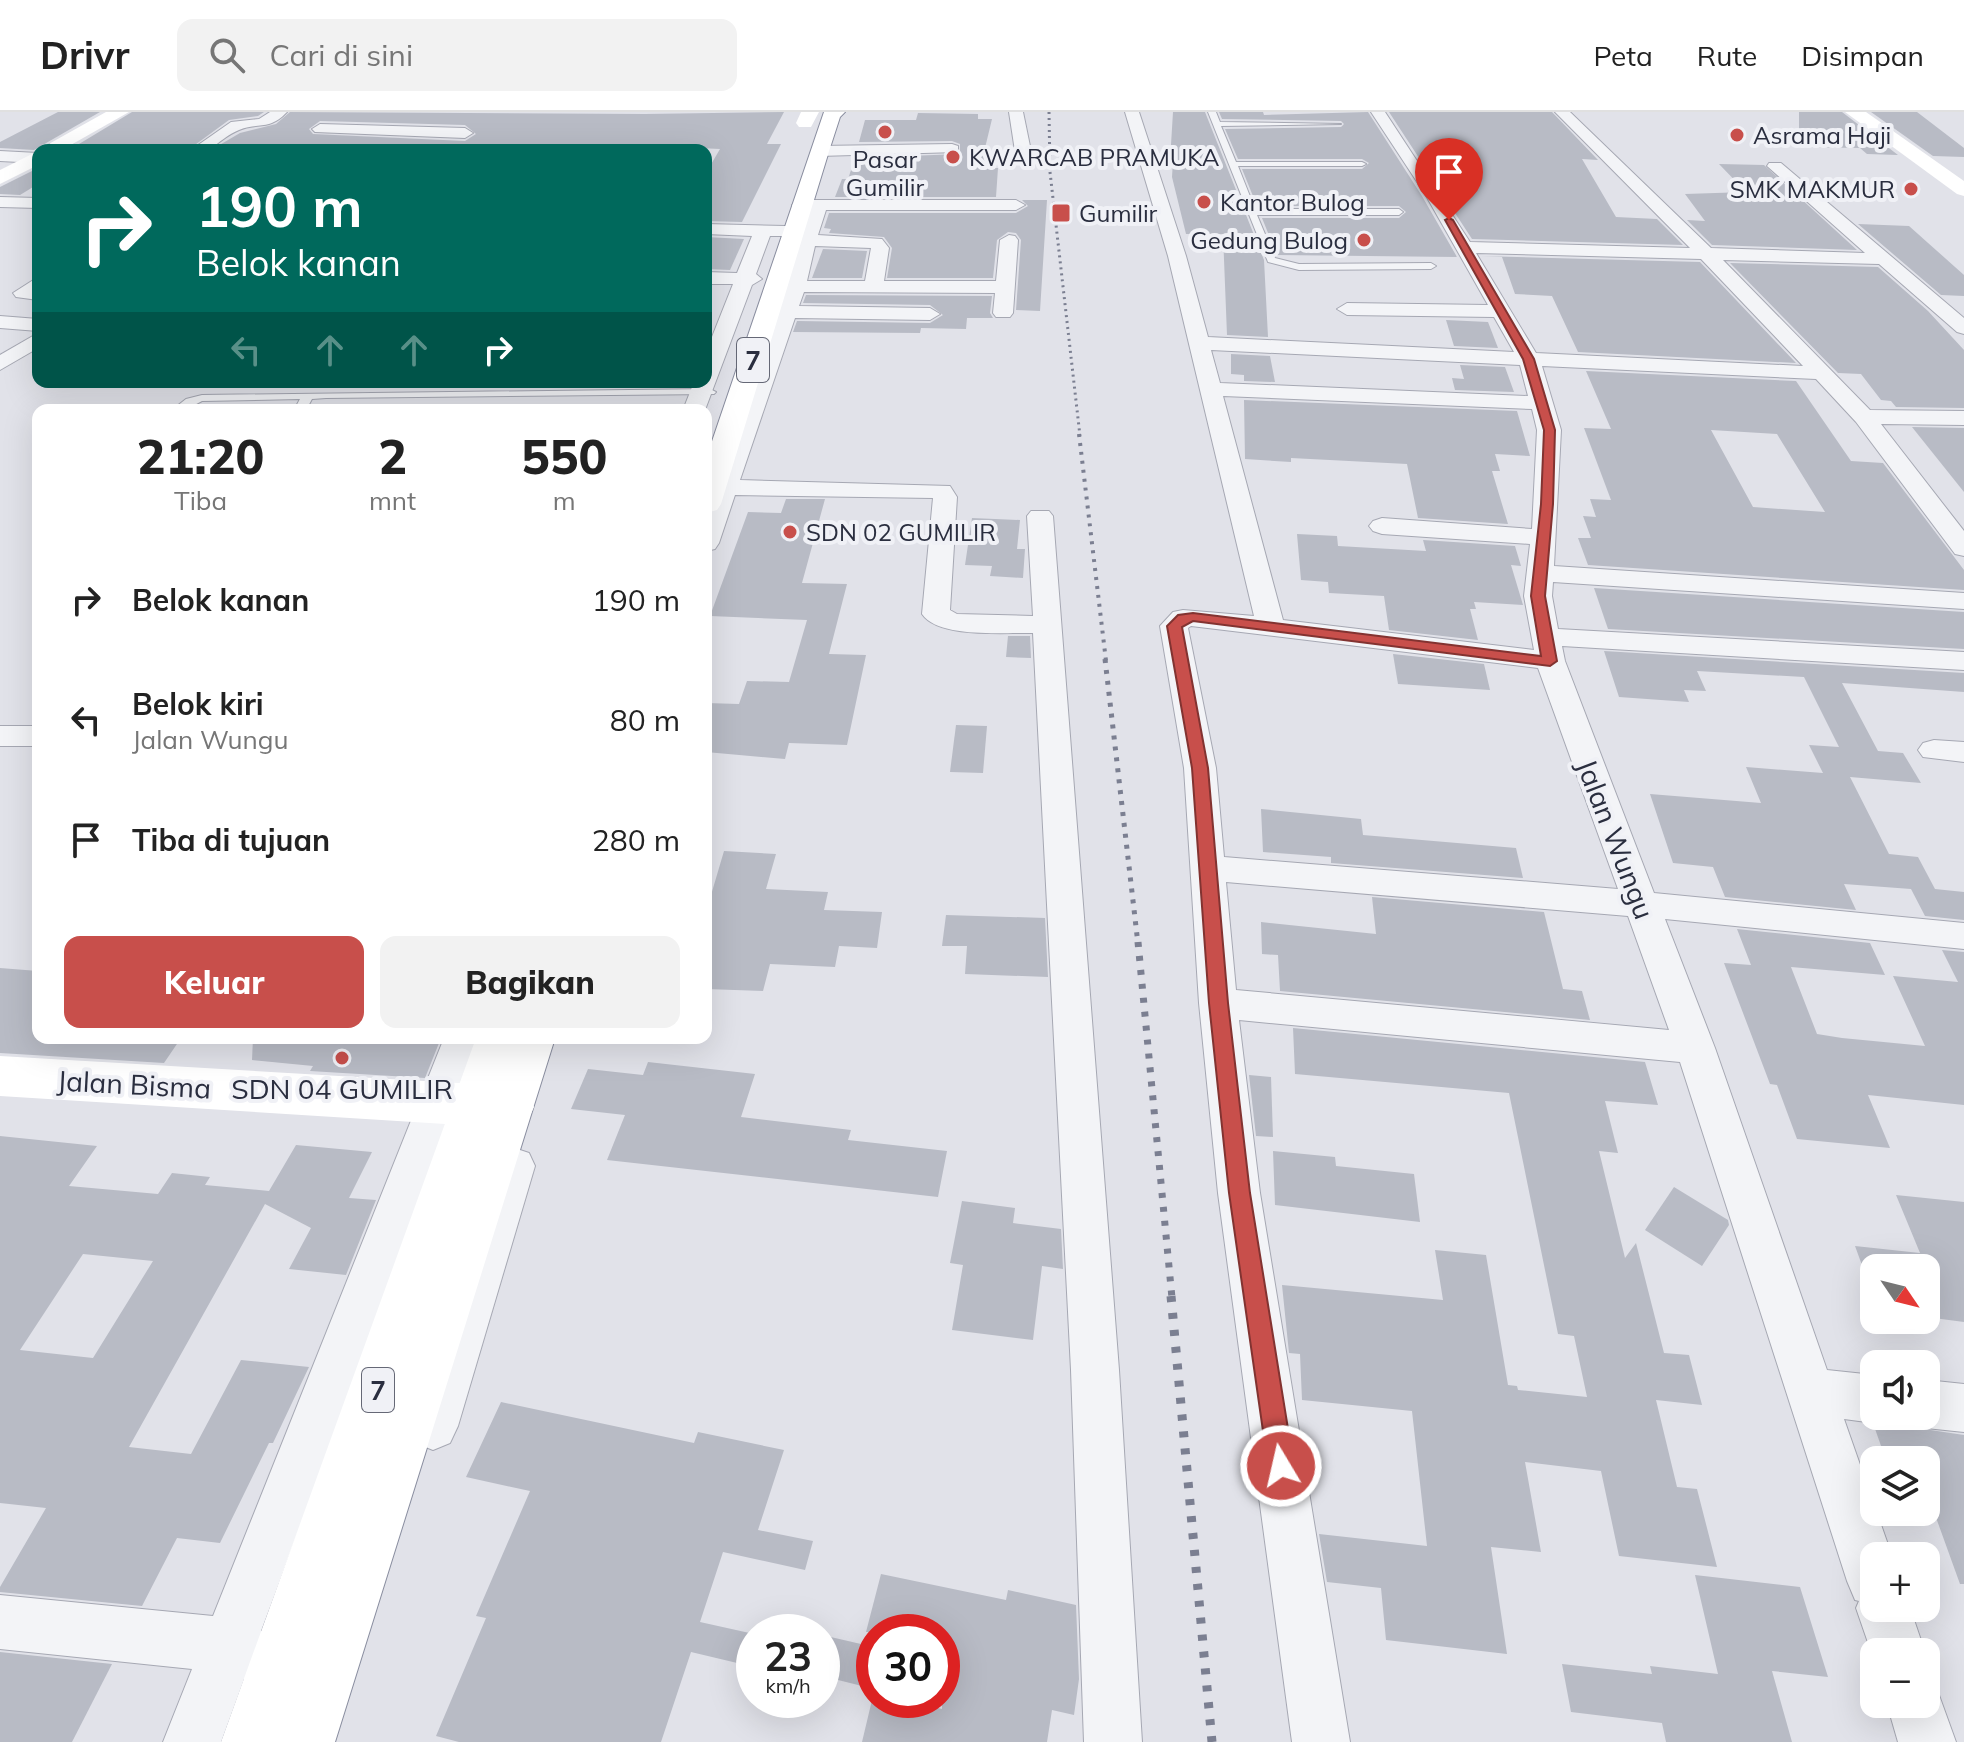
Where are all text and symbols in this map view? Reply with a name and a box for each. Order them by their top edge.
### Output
search box [177,19,737,91]
text: Drivr [40,31,129,79]
icon: search [205,33,249,77]
text: Cari di sini [269,36,413,74]
text: Peta [1593,38,1653,73]
text: Rute [1697,38,1757,73]
text: Disimpan [1801,38,1924,73]
place label: Asrama Haji [1753,120,1891,150]
marker: Pasar Gumilir [876,123,894,141]
marker: Asrama Haji [1728,126,1746,144]
pin [1415,138,1483,220]
place label: KWARCAB PRAMUKA [969,142,1220,172]
place label: Pasar Gumilir [846,144,924,202]
marker: KWARCAB PRAMUKA [944,148,962,166]
icon: arrive [1427,150,1471,194]
text: 190 m [196,171,363,241]
place label: SMK MAKMUR [1730,174,1895,204]
icon: right [64,176,168,280]
marker: SMK MAKMUR [1902,180,1920,198]
place label: Kantor Bulog [1220,187,1365,217]
marker: Kantor Bulog [1195,193,1213,211]
place label: Gumilir [1079,198,1158,228]
marker: Gumilir [1050,202,1072,224]
place label: Gedung Bulog [1190,225,1348,255]
marker: Gedung Bulog [1355,231,1373,249]
text: Belok kanan [196,240,401,285]
icon: left [224,328,268,372]
icon: ahead [308,328,352,372]
icon: ahead [392,328,436,372]
icon: right [476,328,520,372]
road number: 7 [737,338,769,382]
text: 21:20 [137,426,264,486]
text: 2 [378,426,407,486]
text: 550 [521,426,607,486]
text: Tiba [174,484,227,517]
text: mnt [369,484,416,517]
text: m [553,484,575,517]
place label: SDN 02 GUMILIR [806,517,996,547]
marker: SDN 02 GUMILIR [781,523,799,541]
icon: right [64,578,108,622]
text: Belok kanan [132,581,309,619]
text: 190 m [592,581,680,619]
text: Belok kiri [132,685,264,723]
icon: left [64,698,108,742]
text: 80 m [610,701,680,739]
text: Jalan Wungu [132,723,289,756]
street label: Jalan Wungu [1569,754,1663,924]
icon: arrive [64,818,108,862]
text: Tiba di tujuan [132,821,330,859]
text: 280 m [592,821,680,859]
button: Keluar [64,936,364,1028]
button: Bagikan [380,936,680,1028]
marker: SDN 04 GUMILIR [333,1049,351,1067]
street label: Jalan Bisma [56,1062,212,1106]
place label: SDN 04 GUMILIR [231,1071,453,1106]
north arrow [1860,1254,1940,1334]
map controls [1860,1254,1940,1718]
button: sound [1860,1350,1940,1430]
road number: 7 [362,1368,394,1412]
position arrow [1239,1424,1323,1508]
button: layers [1860,1446,1940,1526]
button: + [1860,1542,1940,1622]
speed limit sign: 30 [856,1614,960,1718]
text: 23 [764,1631,812,1681]
button: − [1860,1638,1940,1718]
text: km/h [765,1673,811,1698]

